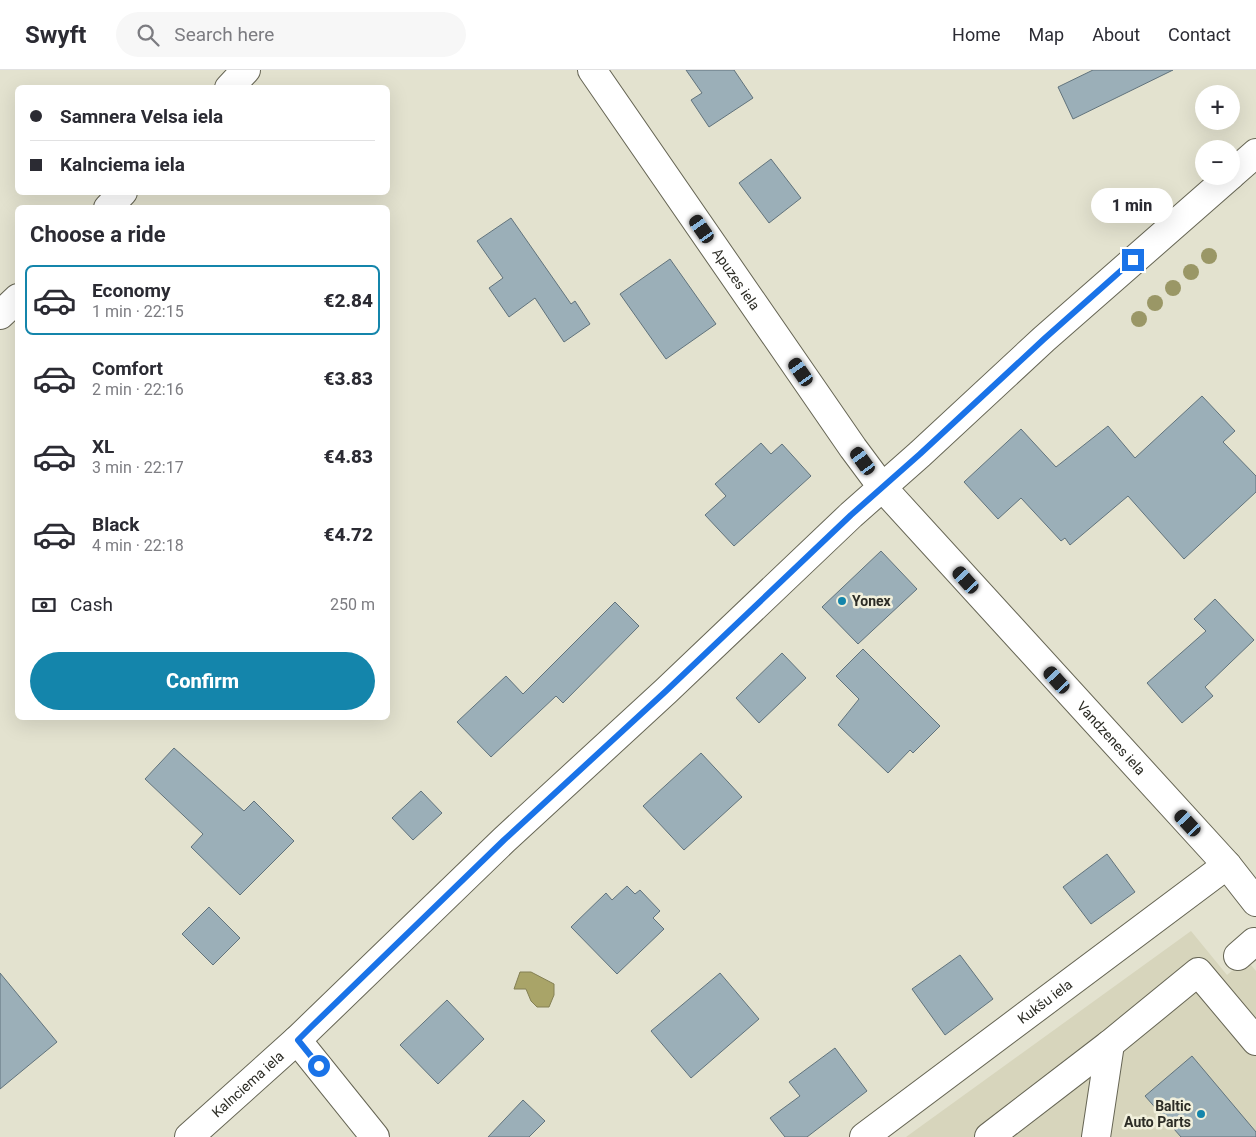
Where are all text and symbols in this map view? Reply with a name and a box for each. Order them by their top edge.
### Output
search box [116,12,466,57]
text: Swyft [25,21,86,49]
icon: search [134,21,162,49]
text: Search here [174,23,274,46]
text: Home [952,24,1001,45]
text: Map [1029,24,1064,45]
text: About [1092,24,1140,45]
text: Contact [1168,24,1231,45]
map controls [1195,85,1240,185]
button: + [1195,85,1240,130]
text: Samnera Velsa iela [60,105,223,128]
button: − [1195,140,1240,185]
text: Kalnciema iela [60,153,185,176]
callout: 1 min [1092,188,1174,222]
text: 1 min [1112,196,1152,215]
car [687,212,716,246]
text: Choose a ride [30,222,166,247]
street label: Apuzes iela [709,245,763,313]
route end [1122,249,1144,271]
icon: car [32,278,77,323]
text: Economy [92,279,171,302]
text: €2.84 [324,289,373,312]
text: 1 min · 22:15 [92,302,184,321]
car [786,355,815,389]
icon: car [32,356,77,401]
text: Comfort [92,357,163,380]
text: €3.83 [324,367,373,390]
text: 2 min · 22:16 [92,380,184,399]
icon: car [32,434,77,479]
text: XL [92,435,114,458]
car [848,444,877,478]
text: €4.83 [324,445,373,468]
text: 3 min · 22:17 [92,458,184,477]
icon: car [32,512,77,557]
text: Black [92,513,139,536]
text: €4.72 [324,523,373,546]
text: 4 min · 22:18 [92,536,184,555]
car [950,564,981,596]
icon: cash [30,591,58,619]
text: Cash [70,593,113,616]
place label: Yonex [852,593,892,609]
text: 250 m [330,595,375,614]
marker: Yonex [836,595,848,607]
button: Confirm [30,652,375,710]
car [1041,664,1072,696]
street label: Vandzenes iela [1074,698,1149,778]
car [1172,807,1203,839]
street label: Kukšu iela [1015,976,1075,1027]
street label: Kalnciema iela [209,1048,287,1121]
route start [308,1055,330,1077]
place label: Baltic Auto Parts [1124,1098,1191,1130]
marker: Baltic Auto Parts [1195,1108,1207,1120]

